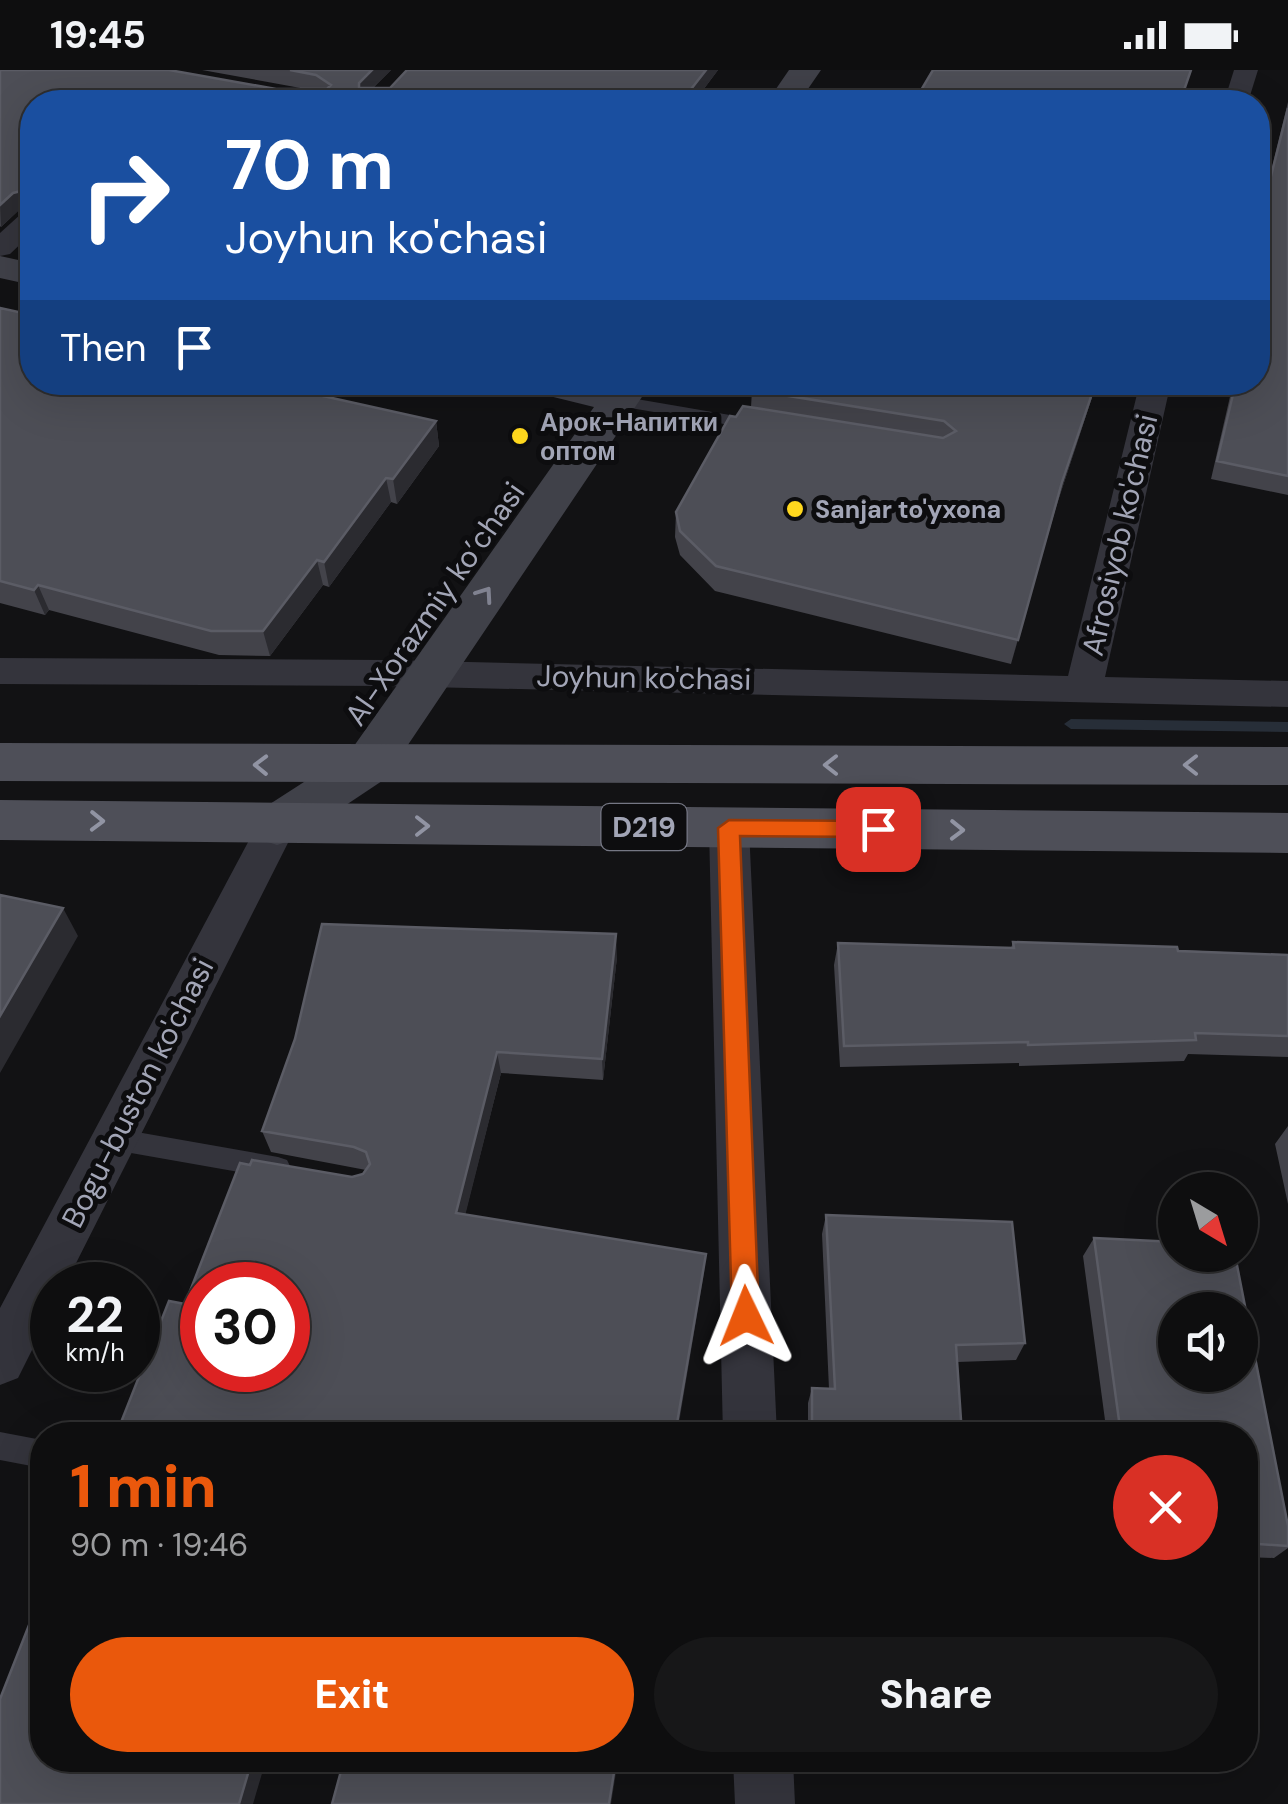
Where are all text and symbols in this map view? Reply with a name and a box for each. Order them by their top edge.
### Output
text: 19:45 [50,10,146,60]
text: 70 m [225,120,394,211]
icon: right [60,130,190,260]
text: Joyhun ko'chasi [225,208,547,267]
icon: arrive [167,320,222,375]
text: Then [60,323,147,373]
place label: Арок-Напитки оптом [540,406,718,468]
street label: Afrosiyob ko'chasi [1073,410,1166,660]
marker: Арок-Напитки оптом [509,425,531,447]
street label: Al-Xorazmiy ko’chasi [336,474,533,733]
place label: Sanjar to'yxona [815,493,1001,526]
marker: Sanjar to'yxona [784,498,806,520]
one-way arrow [473,587,491,605]
street label: Joyhun ko'chasi [536,656,752,699]
one-way arrow [252,754,268,776]
one-way arrow [822,754,838,776]
one-way arrow [1182,754,1198,776]
pin [836,787,921,872]
icon: arrive [851,802,906,857]
road number: D219 [602,804,686,850]
one-way arrow [90,811,106,832]
one-way arrow [416,815,431,837]
one-way arrow [950,819,966,841]
street label: Bogu-buston ko'chasi [53,952,222,1234]
north arrow [1158,1172,1258,1272]
map controls [1158,1172,1258,1392]
speed limit sign: 30 [180,1262,310,1392]
position arrow [694,1264,798,1368]
text: 22 [66,1282,124,1348]
button: sound [1158,1292,1258,1392]
text: km/h [65,1336,125,1369]
text: 1 min [70,1447,217,1526]
button: close [1113,1455,1218,1560]
text: 90 m · 19:46 [70,1524,248,1566]
button: Exit [70,1637,634,1752]
button: Share [654,1637,1218,1752]

